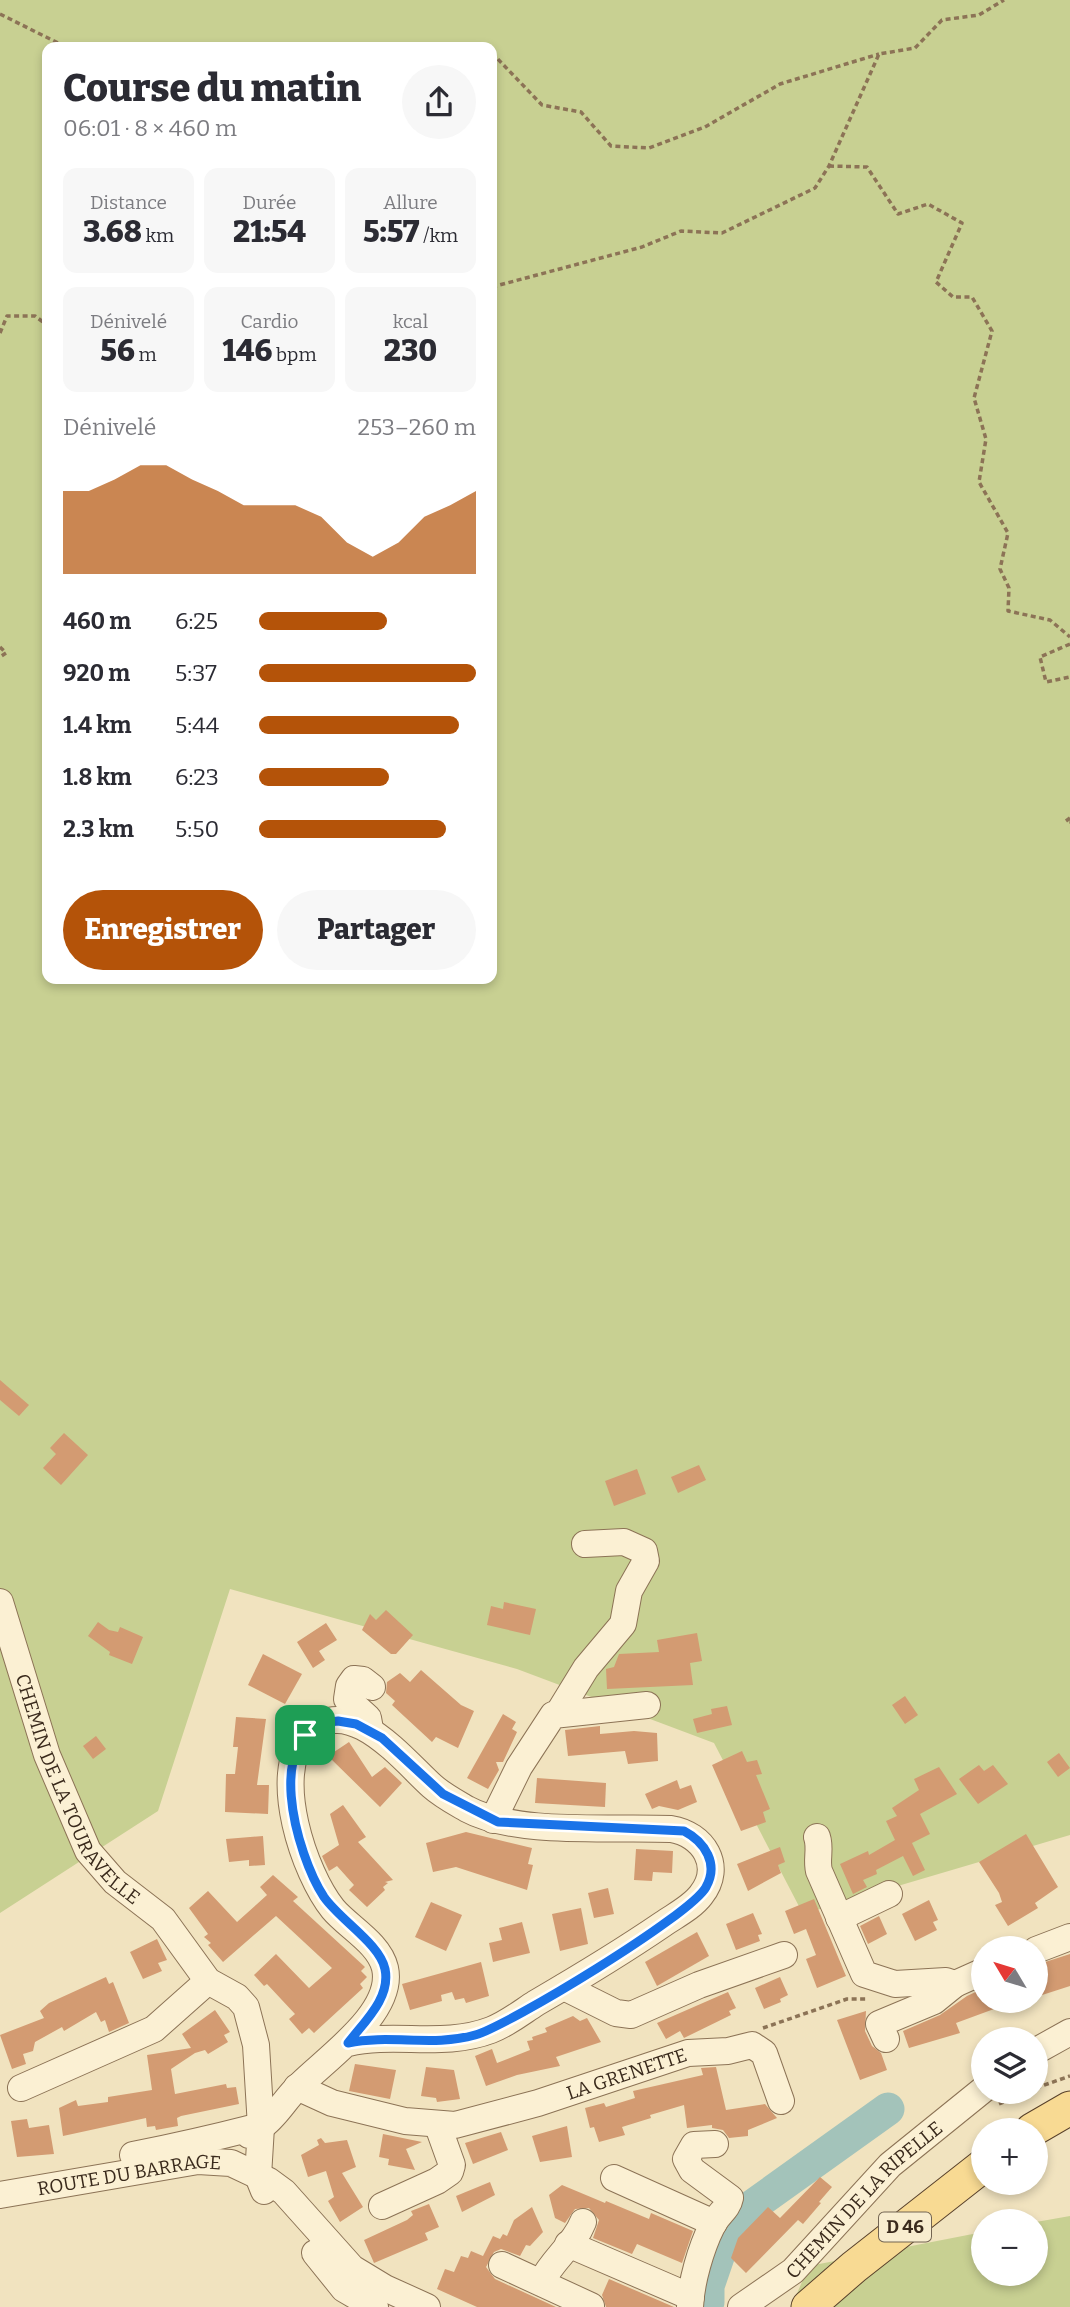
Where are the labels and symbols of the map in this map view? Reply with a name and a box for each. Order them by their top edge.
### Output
street label: CHEMIN DE LA TOURAVELLE [11,1671,145,1909]
pin [275,1705,335,1765]
north arrow [971,1936,1048,2012]
street label: LA GRENETTE [563,2043,690,2104]
street label: CHEMIN DE LA RIPELLE [781,2116,947,2283]
street label: ROUTE DU BARRAGE [35,2149,222,2200]
road number: D 46 [879,2213,931,2242]

